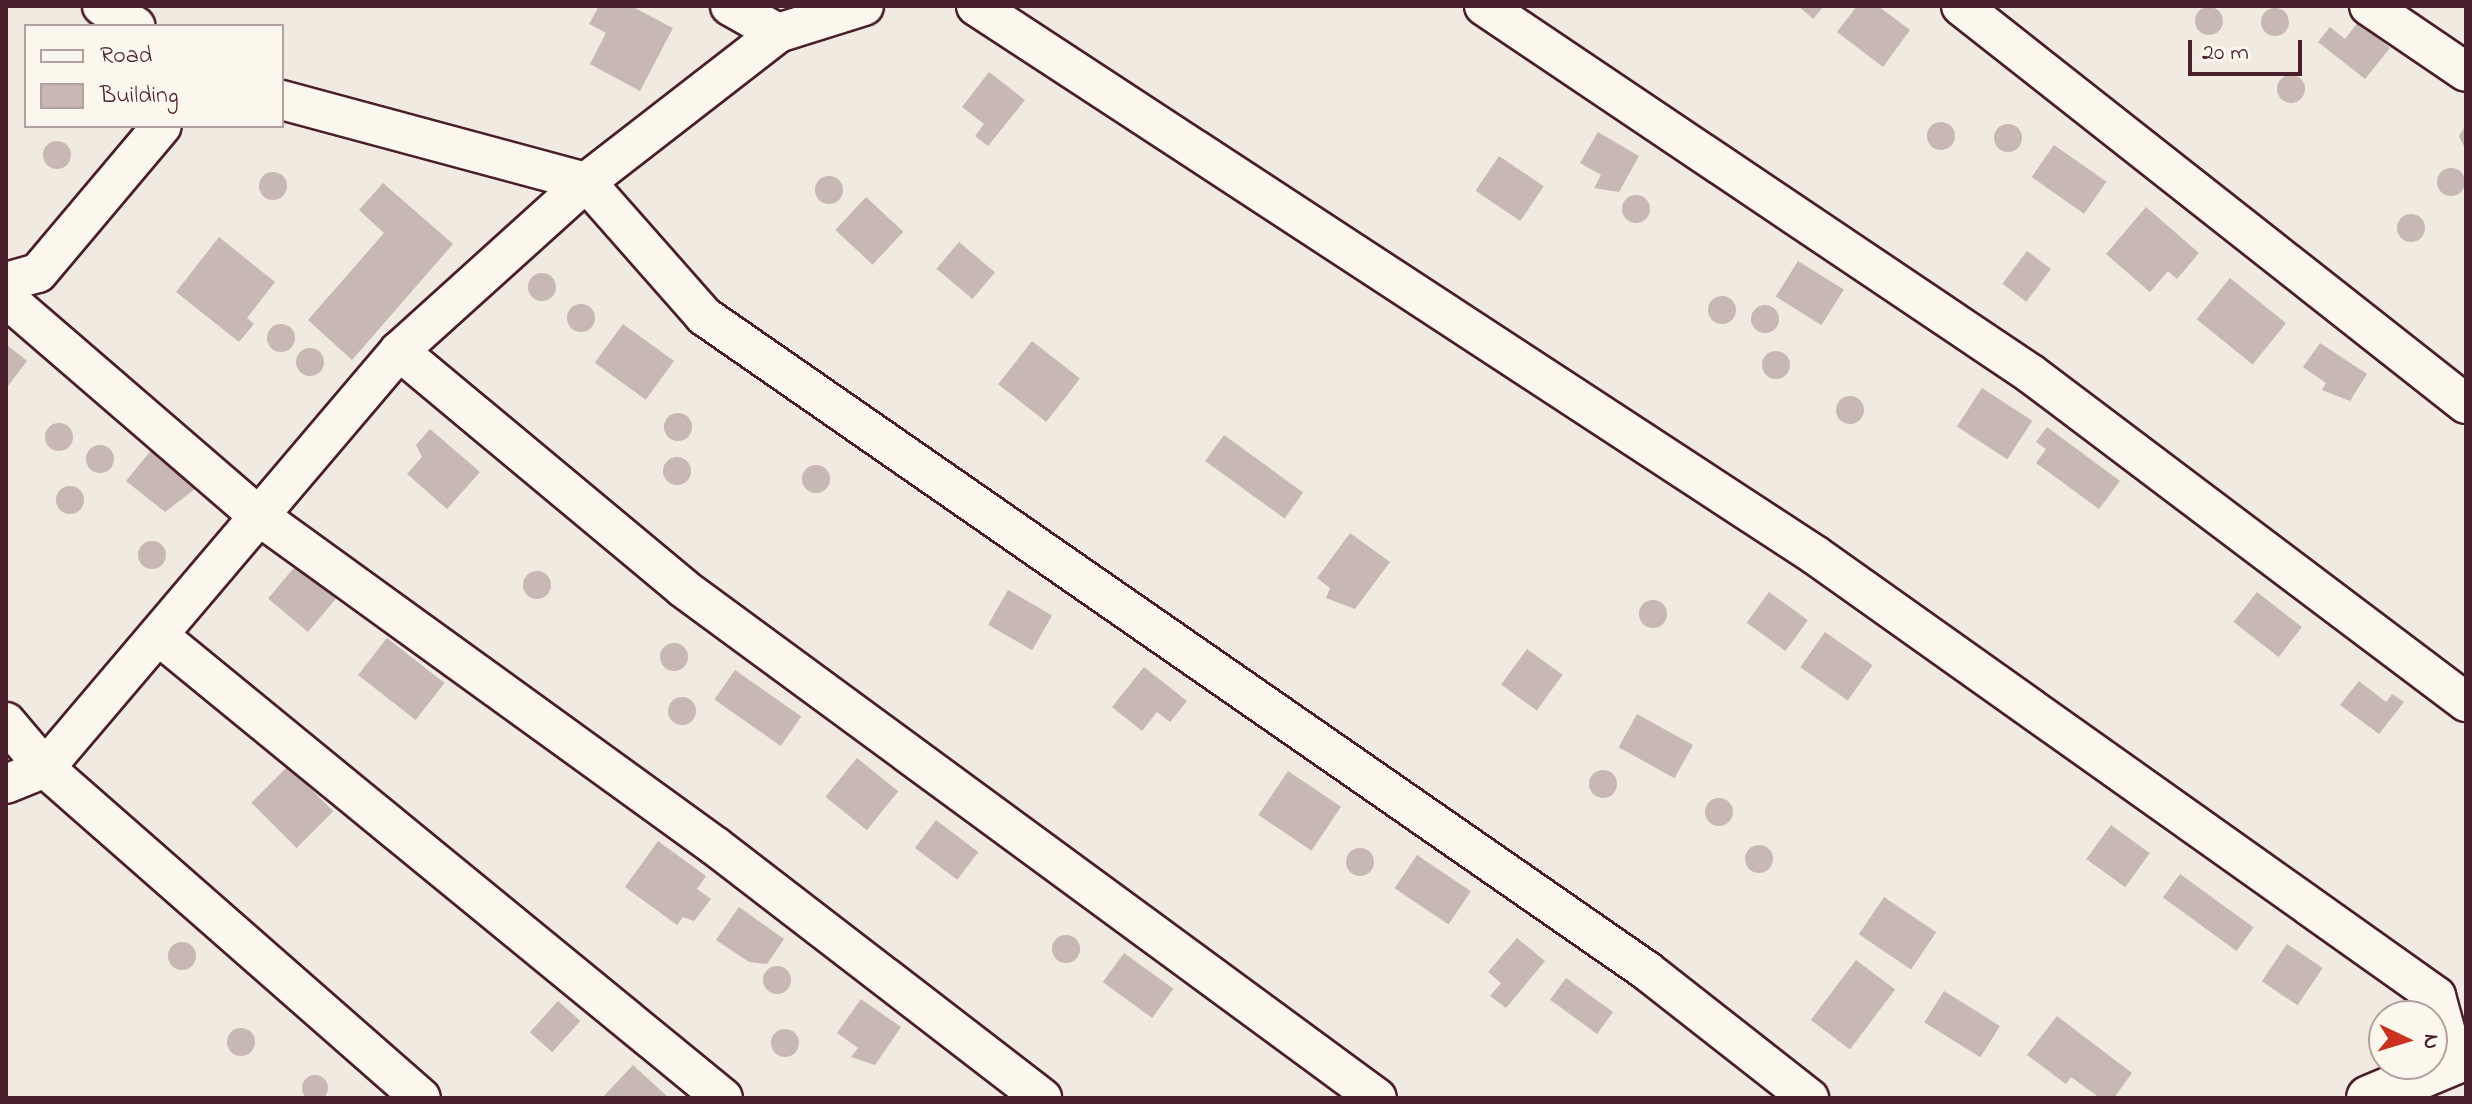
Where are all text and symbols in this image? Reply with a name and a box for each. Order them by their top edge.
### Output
legend [24,24,284,128]
scale bar [2192,24,2306,74]
text: 20 m [2202,36,2249,71]
text: Road [100,39,152,74]
text: Building [100,79,179,114]
north arrow [2368,1000,2448,1080]
text: N [2413,1033,2446,1050]

